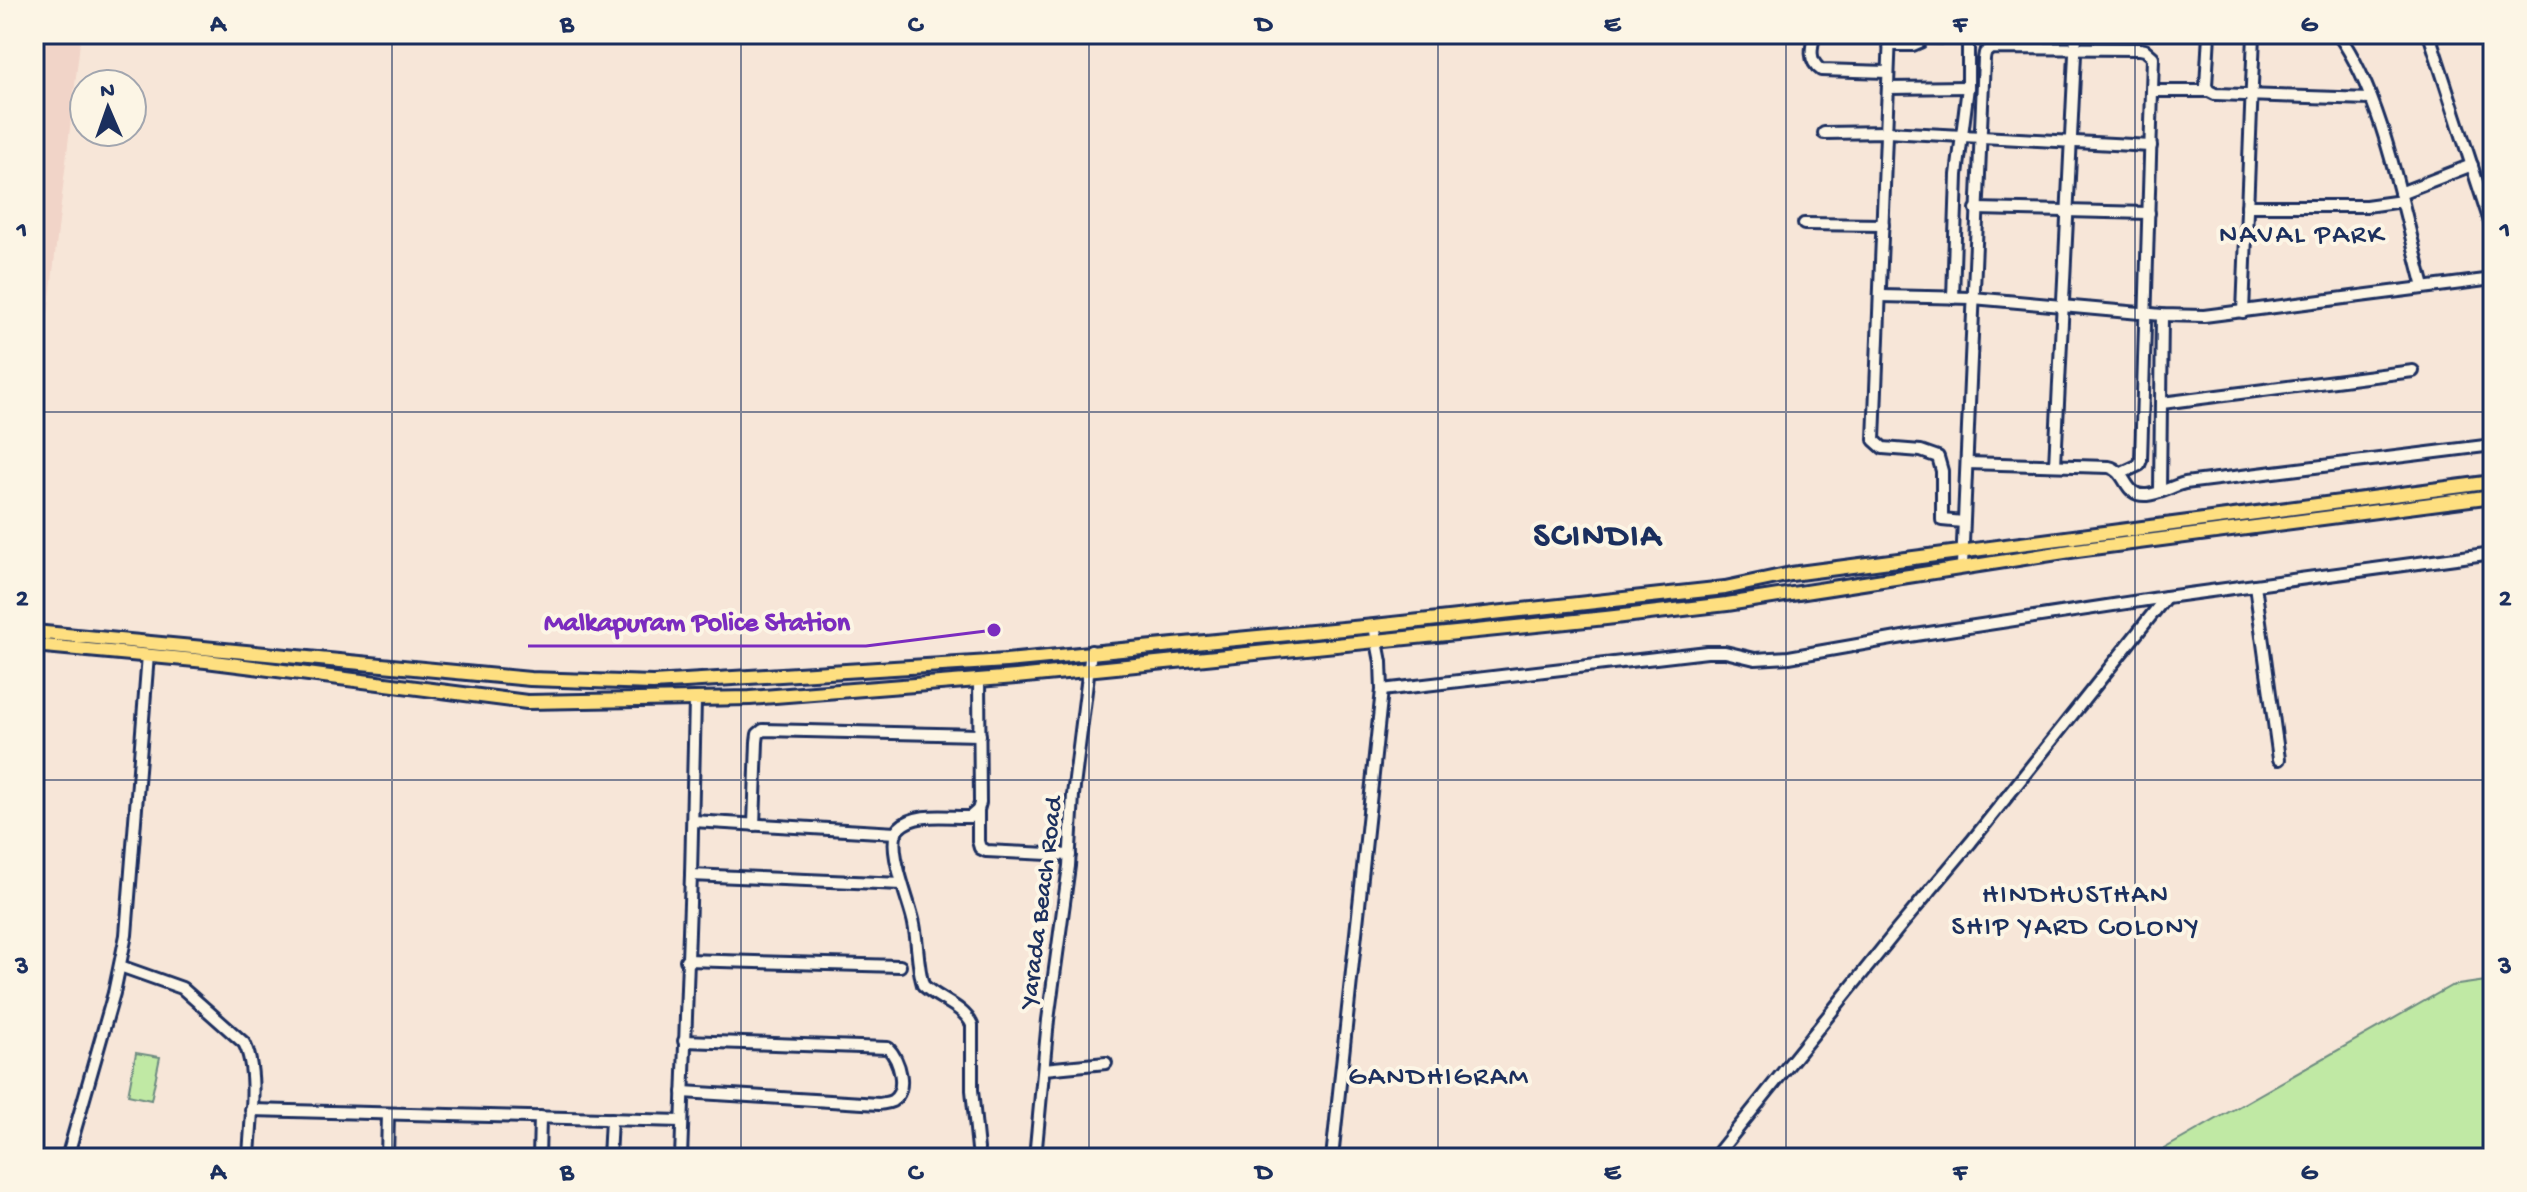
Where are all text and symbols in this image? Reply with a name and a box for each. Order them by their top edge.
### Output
text: A [209,11,227,42]
text: B [559,11,575,42]
text: C [908,11,925,42]
text: D [1254,11,1274,42]
text: E [1604,11,1622,42]
text: F [1952,11,1968,42]
text: G [2301,11,2319,42]
north arrow [68,68,148,148]
text: N [100,79,115,105]
text: 1 [16,217,27,248]
text: 1 [2499,217,2510,248]
district label: NAVAL PARK [2219,220,2385,253]
district label: SCINDIA [1534,518,1663,558]
text: 2 [16,585,29,616]
text: 2 [2499,585,2512,616]
callout: Malkapuram Police Station [528,594,866,646]
text: Malkapuram Police Station [544,608,851,641]
street label: Yarada Beach Road [1015,793,1072,1012]
district label: HINDHUSTHAN SHIP YARD COLONY [1951,880,2201,945]
text: 3 [14,953,29,984]
text: 3 [2497,953,2512,984]
district label: GANDHIGRAM [1348,1062,1530,1095]
text: A [209,1159,227,1190]
text: B [559,1159,575,1190]
text: C [908,1159,925,1190]
text: D [1254,1159,1274,1190]
text: E [1604,1159,1622,1190]
text: F [1952,1159,1968,1190]
text: G [2301,1159,2319,1190]

